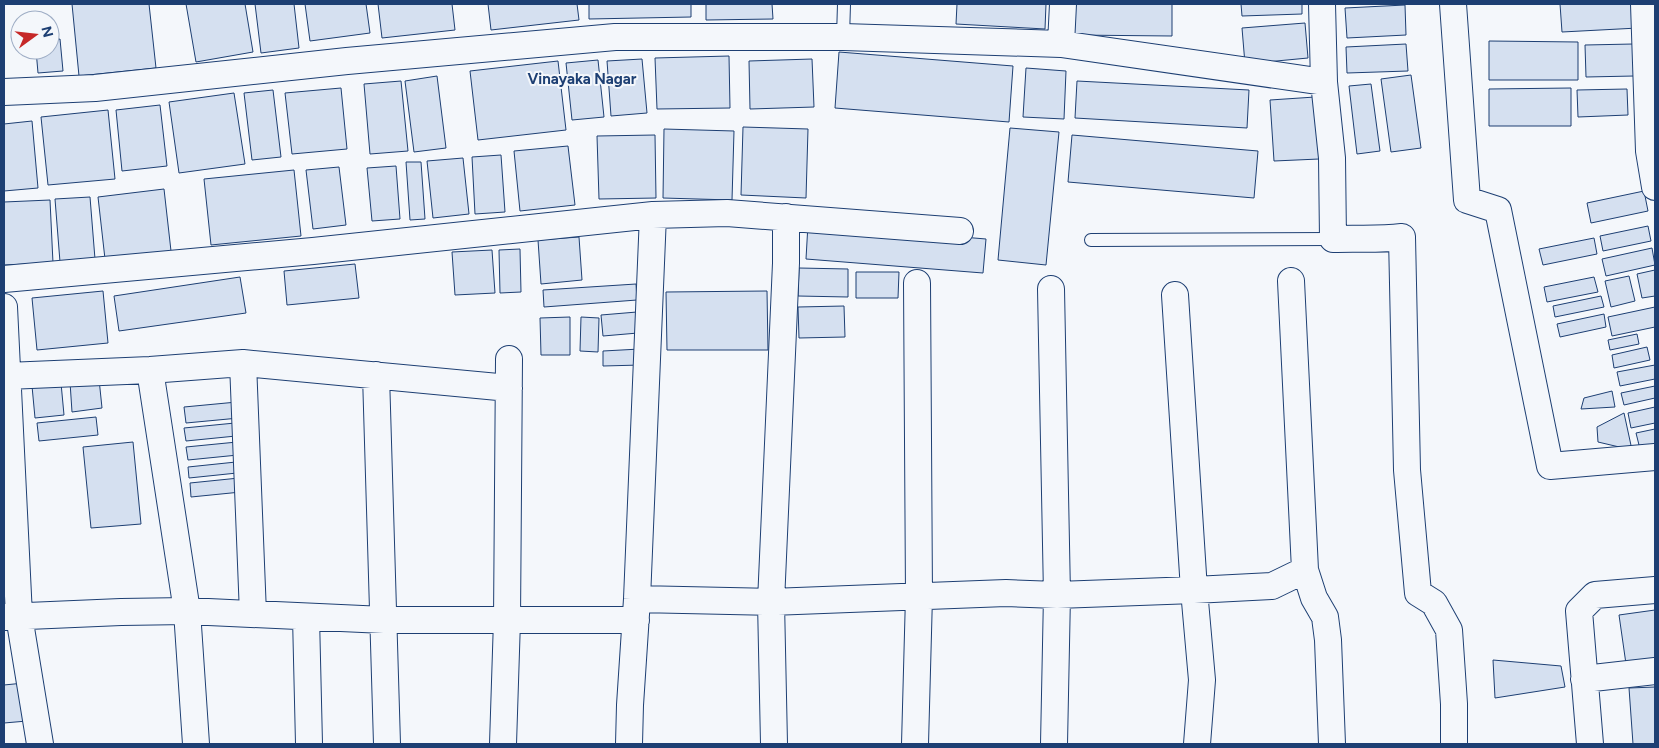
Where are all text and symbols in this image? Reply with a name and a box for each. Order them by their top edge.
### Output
north arrow [10,10,60,60]
text: N [37,24,57,39]
district label: Vinayaka Nagar [528,70,637,88]

